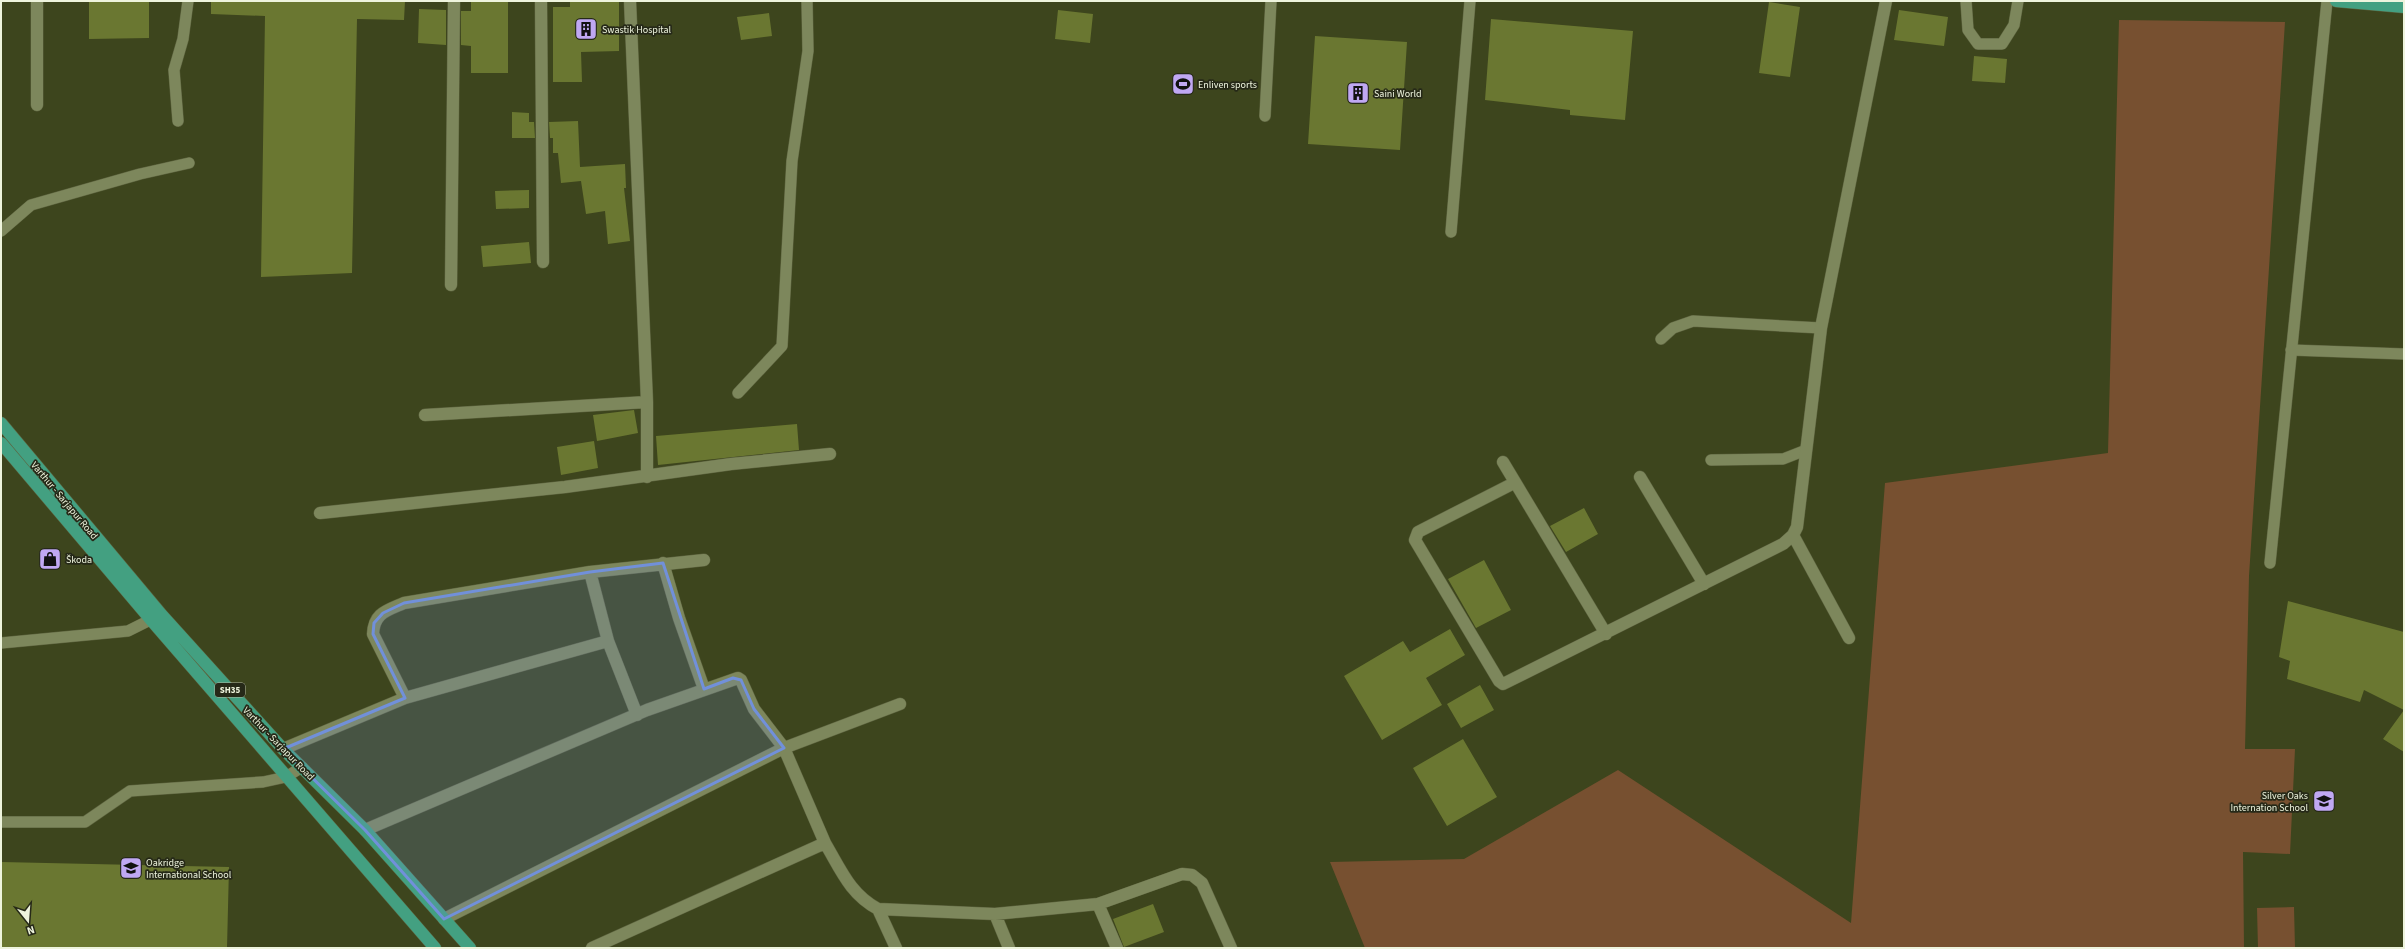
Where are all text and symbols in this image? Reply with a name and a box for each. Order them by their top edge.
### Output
building icon: Swastik Hospital [573,16,599,42]
place label: Swastik Hospital [602,23,672,37]
sports icon: Enliven sports [1170,71,1196,97]
place label: Enliven sports [1198,78,1257,92]
building icon: Saini World [1345,80,1371,106]
place label: Saini World [1374,87,1422,101]
street label: Varthur - Sarjapur Road [28,459,101,543]
shop icon: Škoda [37,546,63,572]
place label: Škoda [66,553,92,567]
road number: SH35 [215,683,245,697]
street label: Varthur - Sarjapur Road [239,704,317,784]
school or university icon: Silver Oaks Internation School [2311,788,2337,814]
place label: Silver Oaks Internation School [2230,789,2308,815]
school or university icon: Oakridge International School [118,855,144,881]
place label: Oakridge International School [146,856,232,882]
north arrow [8,901,48,941]
text: N [25,922,36,938]

